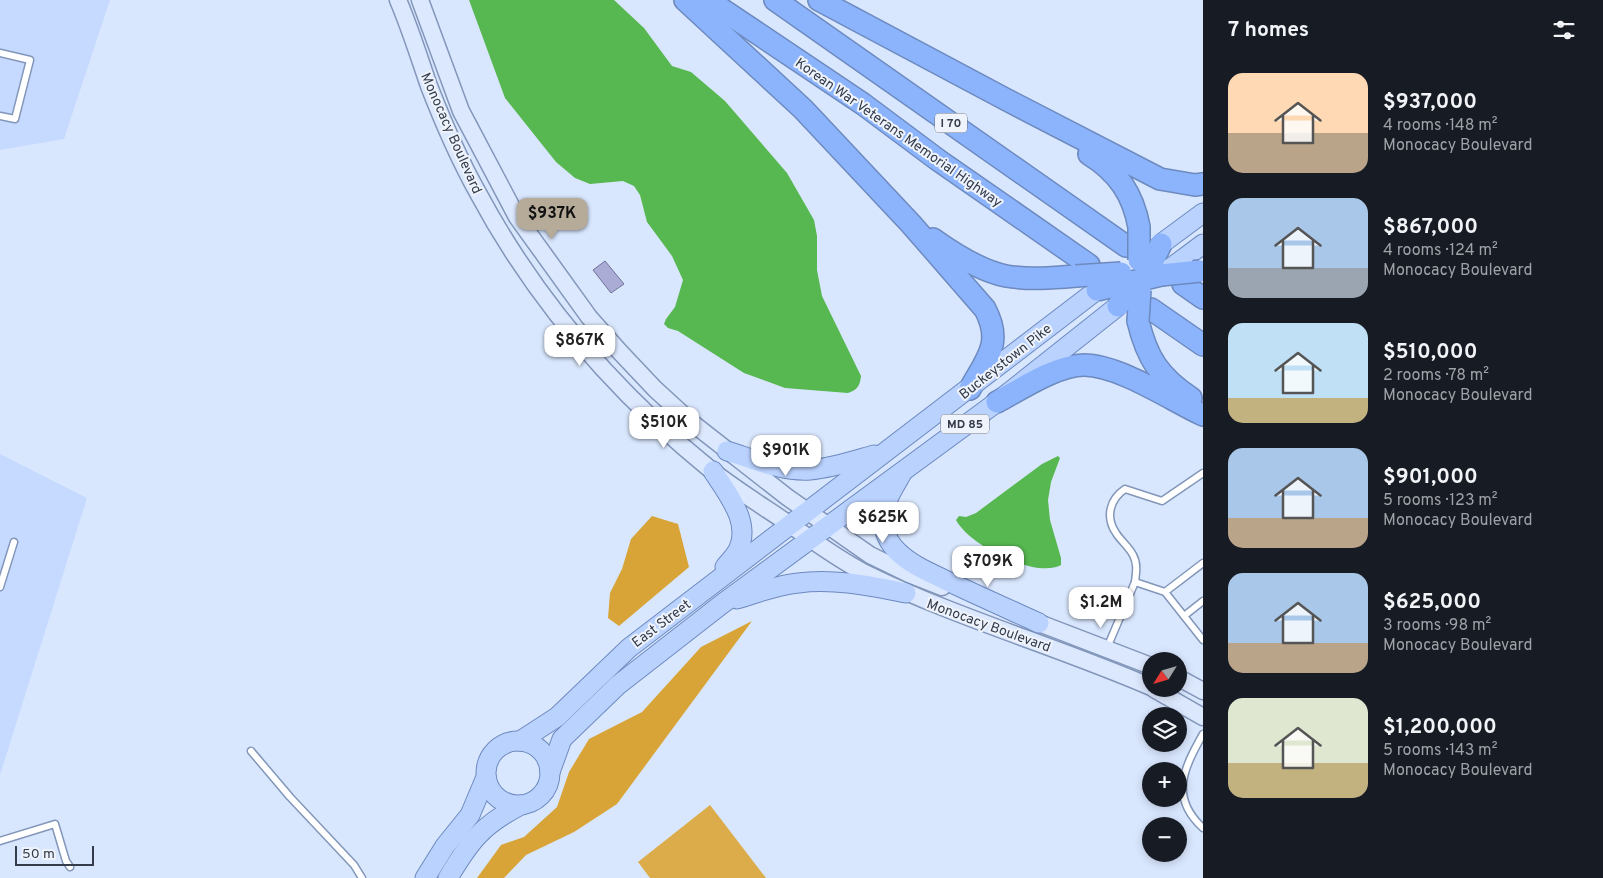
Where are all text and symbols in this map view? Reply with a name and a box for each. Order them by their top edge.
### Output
icon: filters [1550,16,1578,44]
text: 7 homes [1228,17,1309,44]
street label: Korean War Veterans Memorial Highway [791,55,1005,212]
street label: Monocacy Boulevard [416,70,485,197]
text: $937,000 [1383,89,1477,116]
icon: home [1268,93,1328,153]
road number: I 70 [935,114,967,132]
text: 4 rooms · 148 m² [1383,116,1498,136]
text: Monocacy Boulevard [1383,136,1532,156]
pin: $937K [517,198,587,240]
text: $937K [528,204,576,224]
text: $867,000 [1383,214,1478,241]
icon: home [1268,218,1328,278]
text: 4 rooms · 124 m² [1383,241,1498,261]
text: Monocacy Boulevard [1383,261,1532,281]
street label: Buckeystown Pike [956,321,1056,404]
pin: $867K [545,324,615,367]
text: $867K [555,331,605,351]
text: $510,000 [1383,339,1478,366]
icon: home [1268,343,1328,403]
text: 2 rooms · 78 m² [1383,366,1489,386]
text: Monocacy Boulevard [1383,386,1532,406]
pin: $510K [629,406,699,449]
text: $510K [640,413,688,433]
road number: MD 85 [941,414,989,434]
pin: $901K [751,434,821,477]
text: $901K [762,441,810,461]
text: $901,000 [1383,464,1478,491]
icon: home [1268,468,1328,528]
text: 5 rooms · 123 m² [1383,491,1498,511]
pin: $625K [848,502,918,544]
text: $625K [858,508,908,528]
text: Monocacy Boulevard [1383,511,1532,531]
pin: $709K [953,546,1023,588]
text: $709K [963,552,1013,572]
pin: $1.2M [1066,586,1136,629]
text: $625,000 [1383,589,1481,616]
text: $1.2M [1080,593,1122,613]
icon: home [1268,593,1328,653]
street label: Monocacy Boulevard [924,596,1053,657]
street label: East Street [629,597,695,652]
text: 3 rooms · 98 m² [1383,616,1491,636]
text: Monocacy Boulevard [1383,636,1532,656]
north arrow [1142,652,1188,698]
map controls [1142,652,1187,862]
button: layers [1142,707,1187,752]
text: $1,200,000 [1383,714,1497,741]
icon: home [1268,718,1328,778]
text: 5 rooms · 143 m² [1383,741,1497,761]
text: Monocacy Boulevard [1383,761,1532,781]
button: + [1142,762,1187,807]
button: − [1142,817,1187,862]
scale bar [15,843,94,866]
text: 50 m [22,846,55,863]

